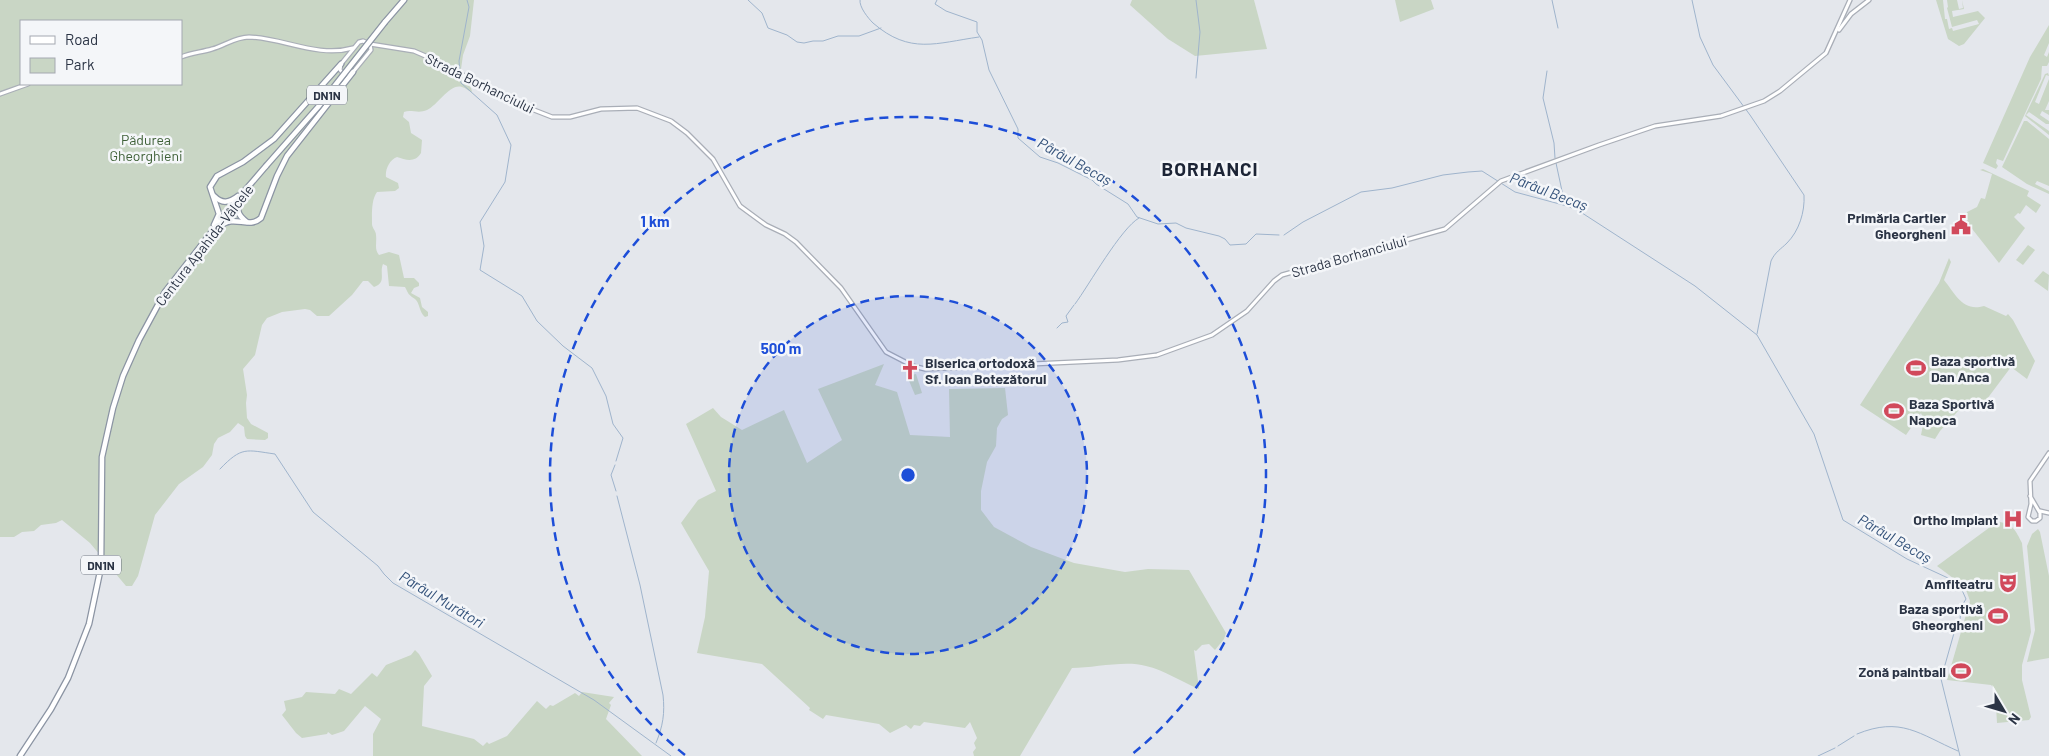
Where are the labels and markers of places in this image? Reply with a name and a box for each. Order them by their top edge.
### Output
place label: Primăria Cartier Gheorgheni [1847,209,1947,242]
public building icon: Primăria Cartier Gheorgheni [1950,214,1972,236]
place label: Baza sportivă Dan Anca [1931,352,2015,385]
place label: Biserica ortodoxă Sf. Ioan Botezătorul [925,354,1046,387]
sports icon: Baza sportivă Dan Anca [1905,357,1927,379]
church icon: Biserica ortodoxă Sf. Ioan Botezătorul [899,359,921,381]
place label: Baza Sportivă Napoca [1909,395,1994,428]
sports icon: Baza Sportivă Napoca [1883,400,1905,422]
centre of rings [899,466,917,484]
hospital icon: Ortho Implant [2002,508,2024,530]
place label: Ortho Implant [1913,511,1998,528]
theatre icon: Amfiteatru [1997,572,2019,594]
place label: Amfiteatru [1925,575,1993,592]
place label: Baza sportivă Gheorgheni [1899,600,1983,633]
sports icon: Baza sportivă Gheorgheni [1987,605,2009,627]
sports icon: Zonă paintball [1950,660,1972,682]
place label: Zonă paintball [1859,663,1946,680]

